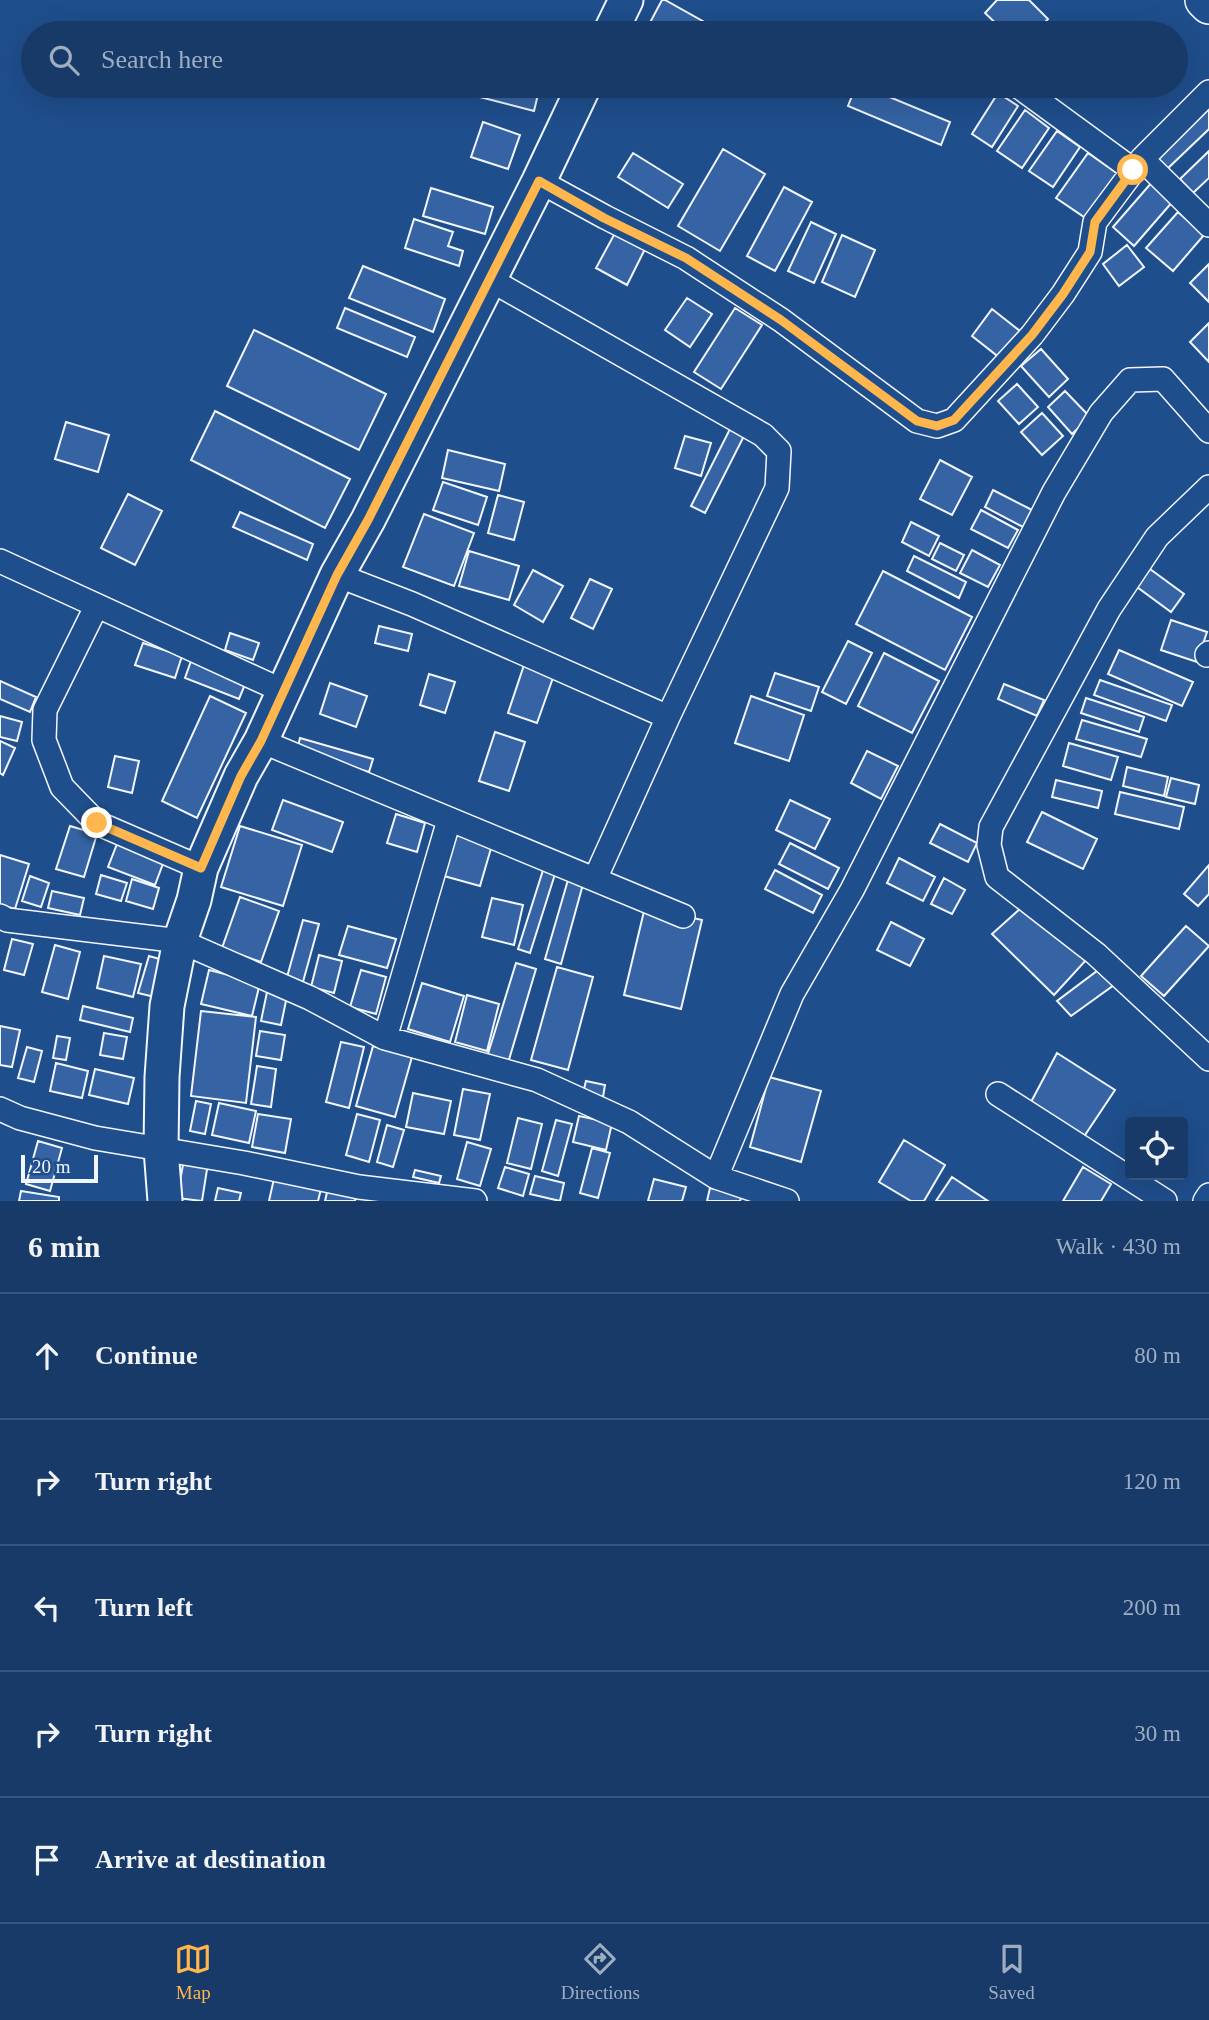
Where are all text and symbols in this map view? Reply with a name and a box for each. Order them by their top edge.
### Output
search box [21,21,1188,98]
icon: search [45,41,83,79]
text: Search here [101,45,223,74]
route start [1117,154,1148,185]
route end [81,807,112,838]
map controls [1125,1117,1188,1180]
button: locate [1125,1117,1188,1180]
scale bar [21,1152,98,1184]
text: 20 m [32,1156,71,1177]
text: 6 min [28,1230,101,1263]
text: Walk · 430 m [1056,1234,1181,1259]
icon: ahead [28,1337,66,1375]
text: Continue [95,1341,198,1370]
text: 80 m [1134,1343,1181,1368]
icon: right [28,1463,66,1501]
text: Turn right [95,1467,212,1496]
text: 120 m [1123,1469,1181,1494]
icon: left [28,1589,66,1627]
text: Turn left [95,1593,193,1622]
text: 200 m [1123,1595,1181,1620]
icon: right [28,1715,66,1753]
text: Turn right [95,1719,212,1748]
text: 30 m [1134,1721,1181,1746]
icon: arrive [28,1841,66,1879]
text: Arrive at destination [95,1845,326,1874]
tab: Map [174,1940,212,2004]
tab: Directions [561,1940,640,2004]
tab: Saved [988,1940,1035,2004]

